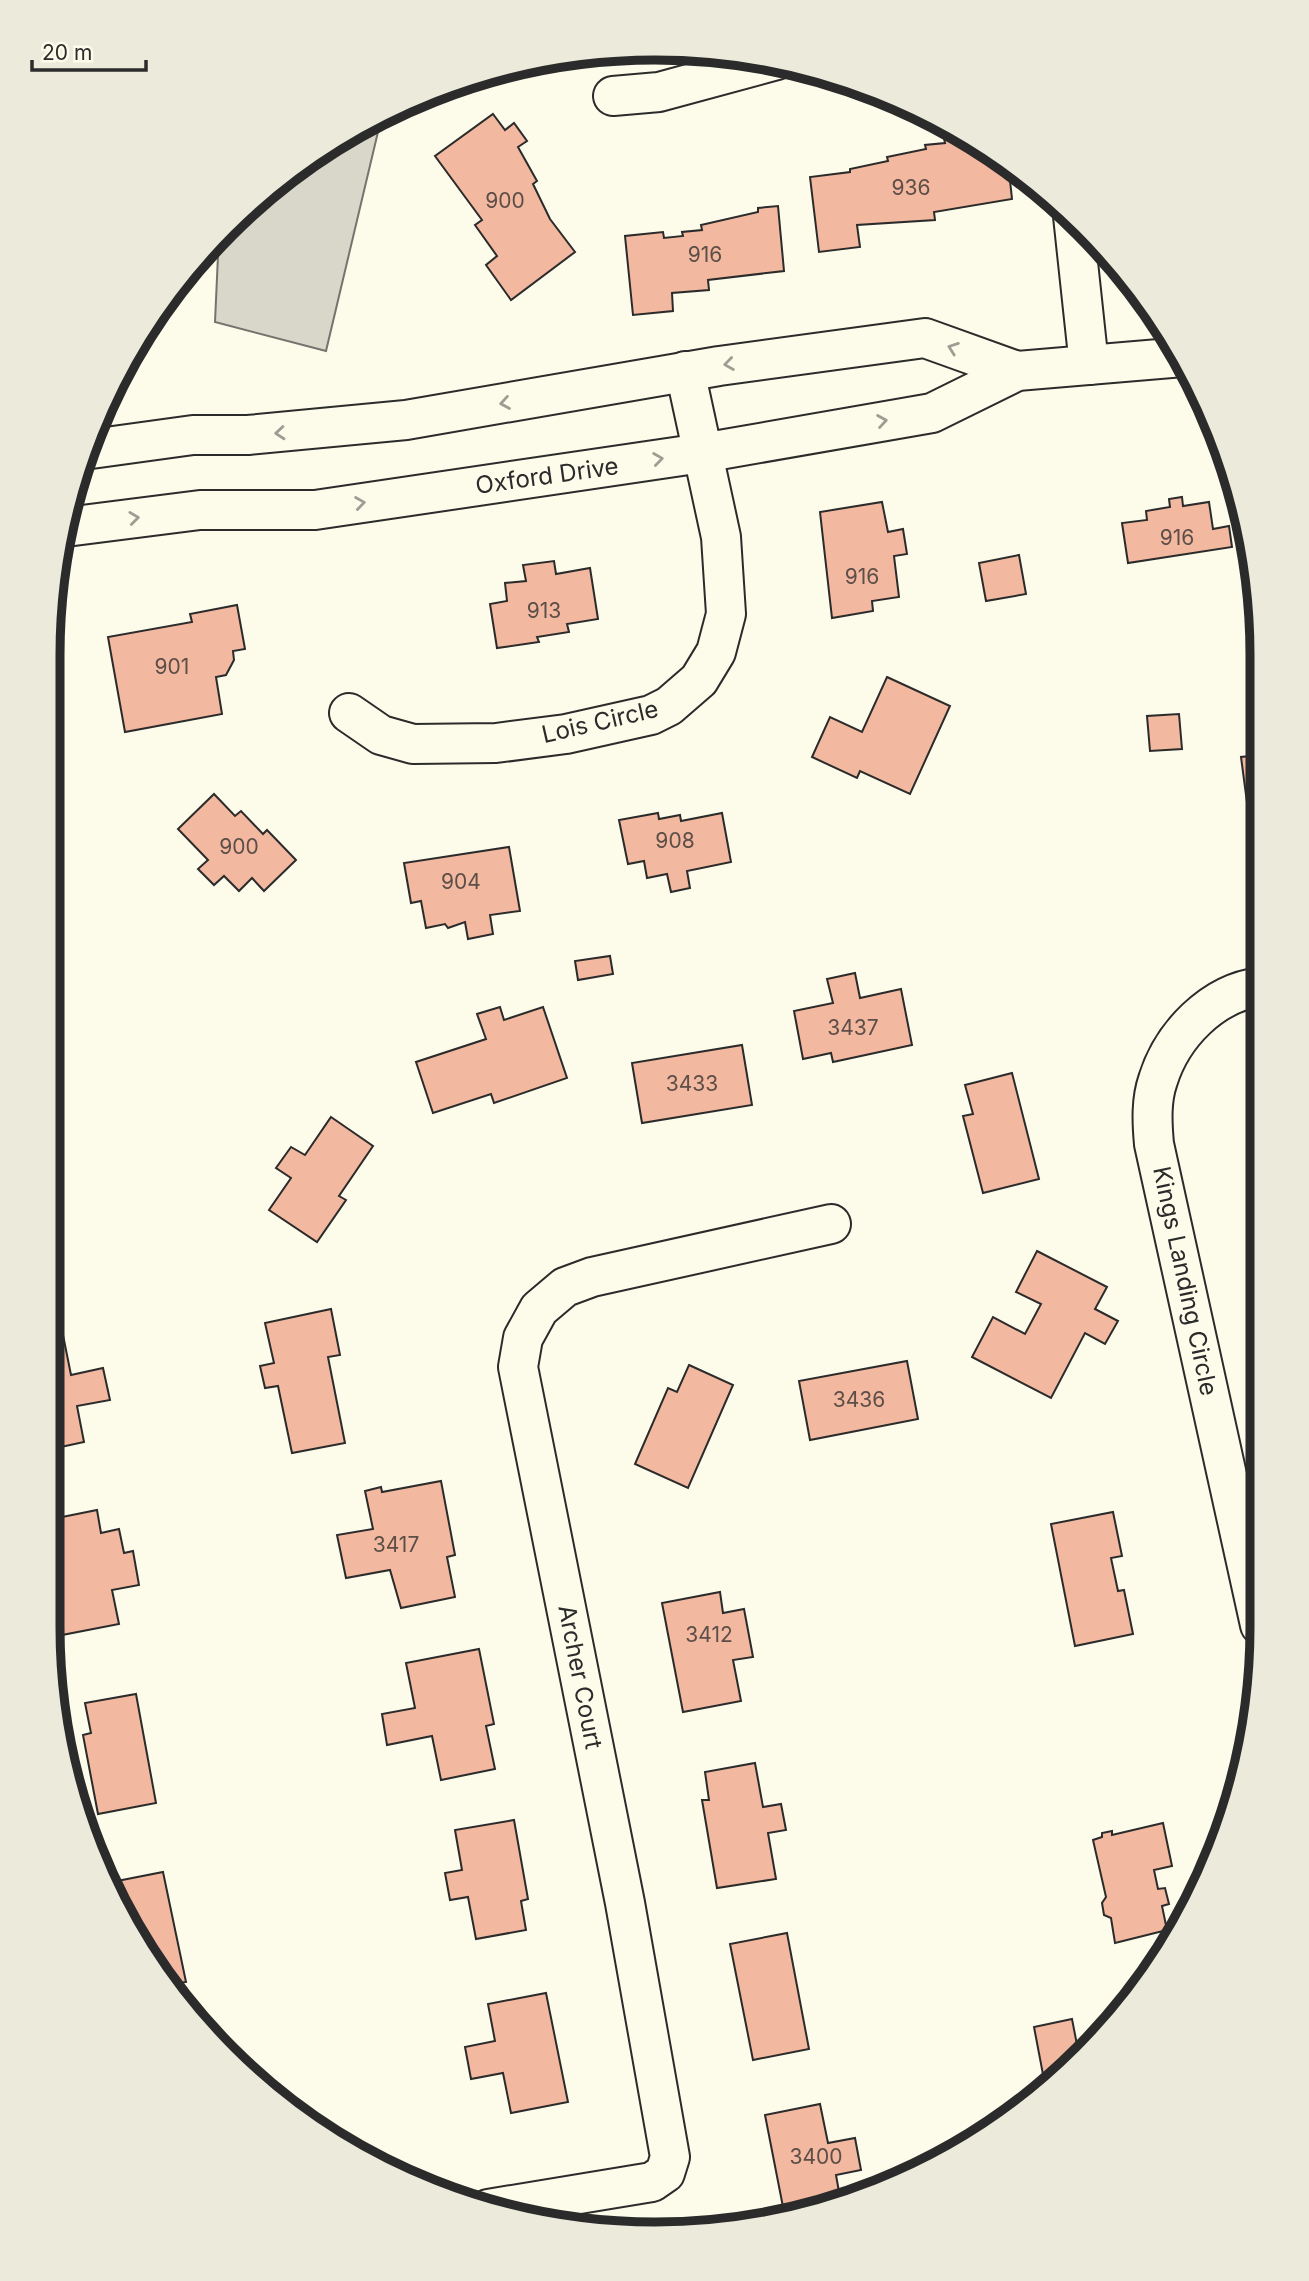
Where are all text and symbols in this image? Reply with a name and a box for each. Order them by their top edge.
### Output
scale bar [32,28,145,72]
text: 20 m [42,40,92,65]
house number: 936 [891,175,931,200]
house number: 900 [485,188,525,213]
house number: 916 [688,242,722,267]
one-way arrow [948,342,960,356]
one-way arrow [723,357,735,372]
one-way arrow [499,395,511,410]
one-way arrow [876,414,888,429]
one-way arrow [274,425,286,440]
street label: Oxford Drive [474,451,620,500]
one-way arrow [652,452,664,467]
one-way arrow [354,496,366,511]
one-way arrow [128,511,140,526]
house number: 916 [1160,525,1194,550]
house number: 916 [845,564,879,589]
house number: 913 [527,598,561,623]
house number: 901 [155,654,189,679]
street label: Lois Circle [539,694,661,749]
house number: 908 [655,828,695,853]
house number: 900 [219,834,259,859]
house number: 904 [441,869,481,894]
house number: 3437 [827,1015,879,1040]
house number: 3433 [666,1071,718,1096]
street label: Kings Landing Circle [1147,1164,1224,1398]
house number: 3436 [833,1387,885,1412]
house number: 3417 [373,1532,419,1557]
street label: Archer Court [552,1602,609,1752]
house number: 3412 [685,1622,733,1647]
house number: 3400 [789,2144,843,2169]

